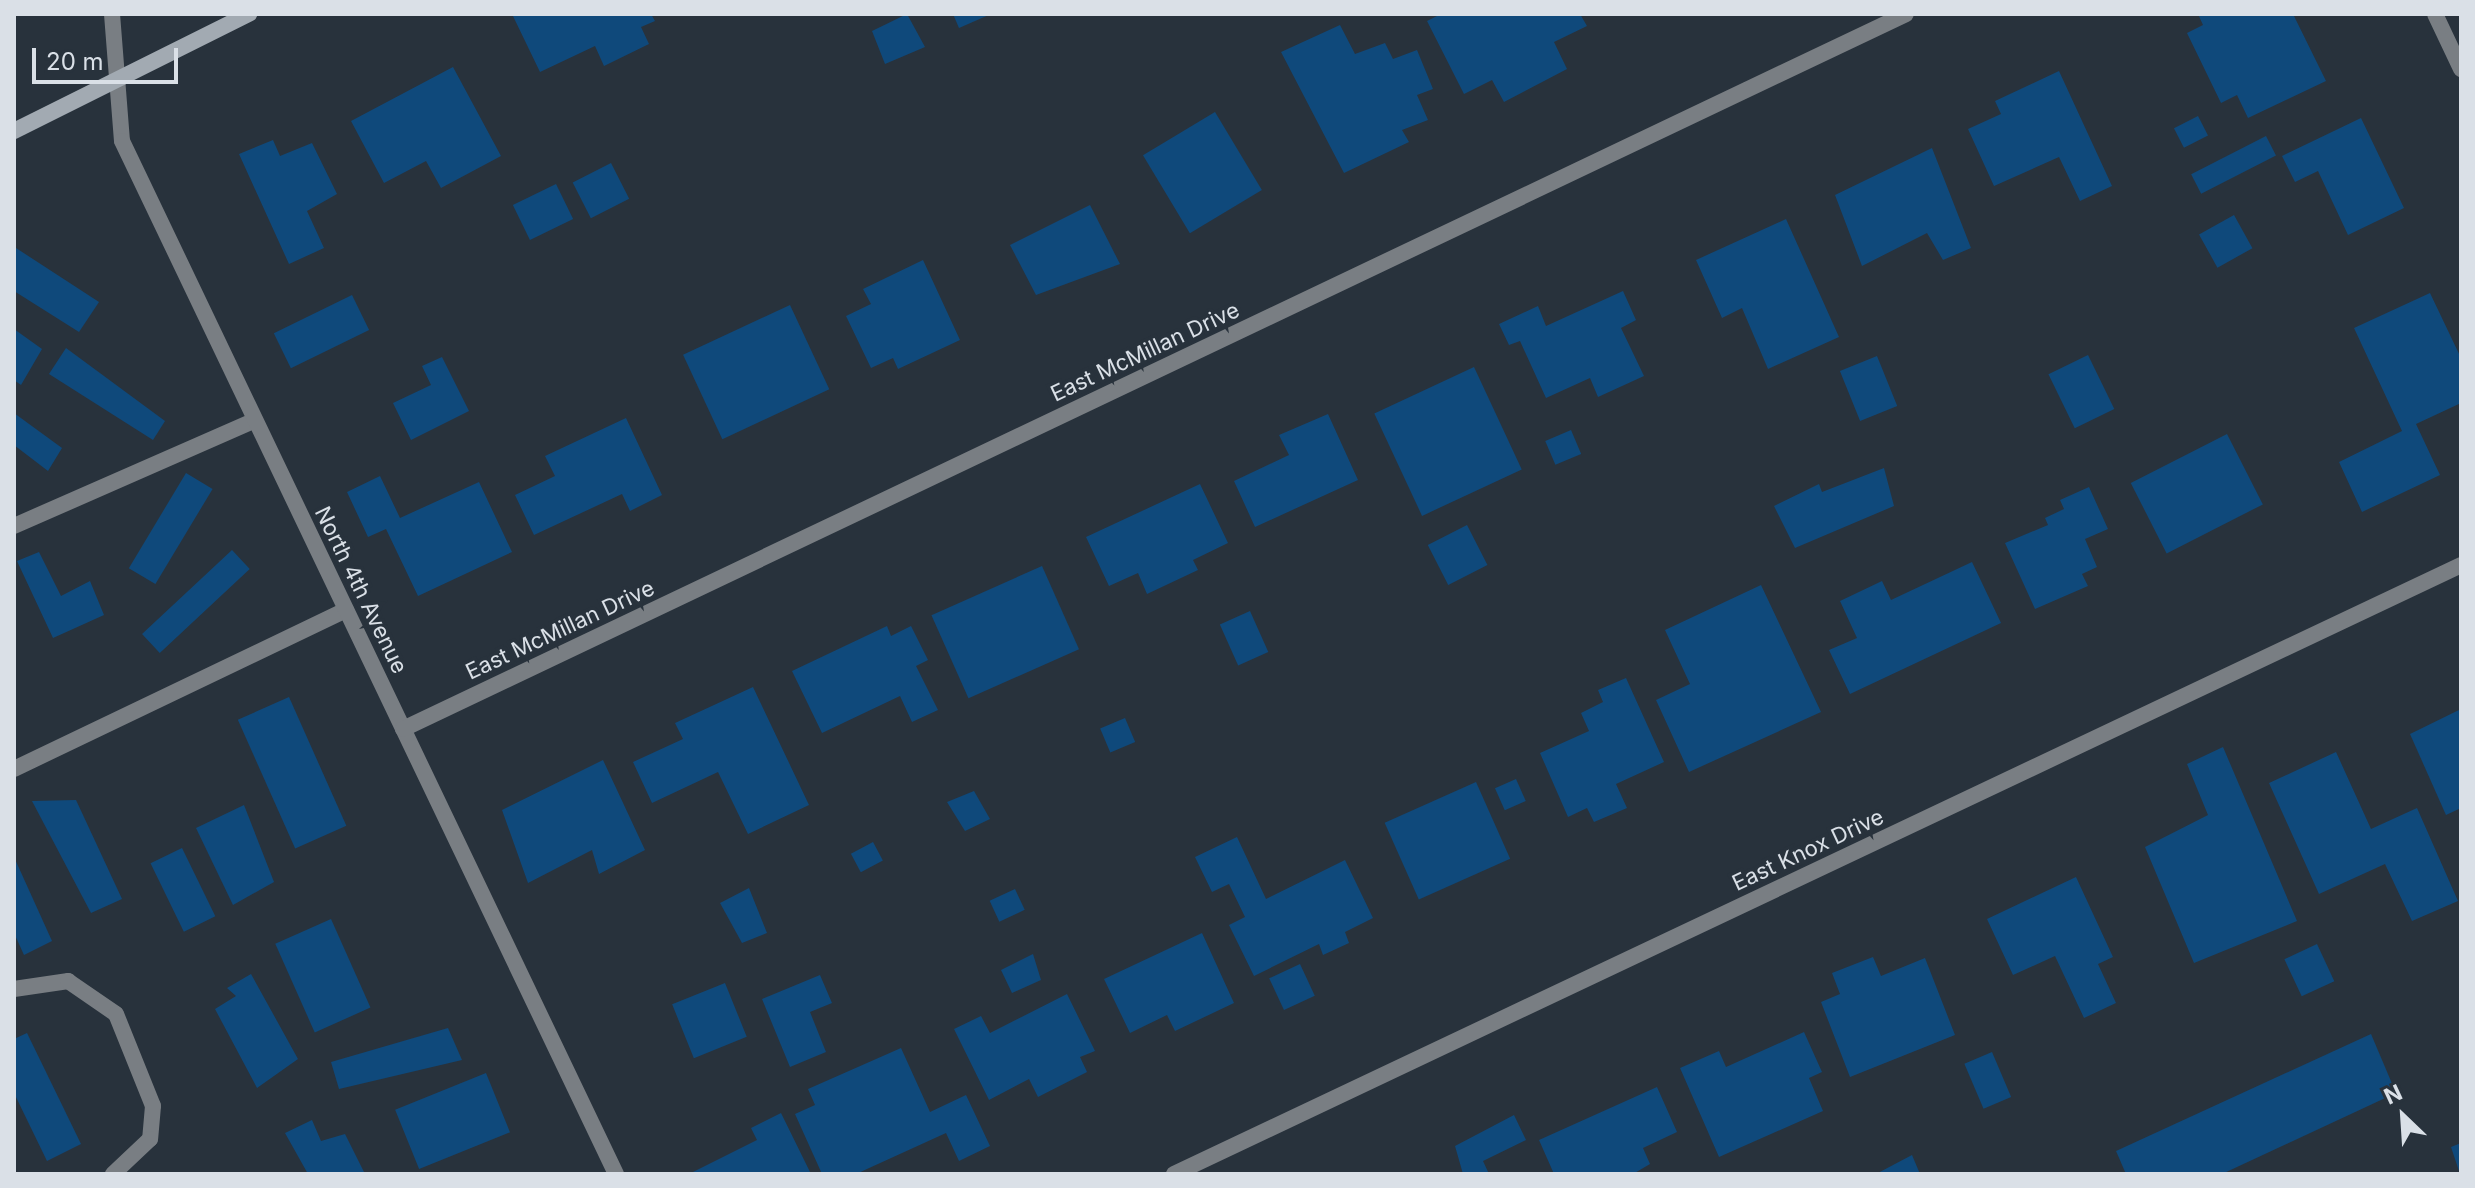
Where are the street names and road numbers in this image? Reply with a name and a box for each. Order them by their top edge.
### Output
street label: East McMillan Drive [1047,297,1243,407]
street label: North 4th Avenue [309,502,413,678]
street label: East McMillan Drive [462,575,658,685]
street label: East Knox Drive [1728,803,1888,897]

